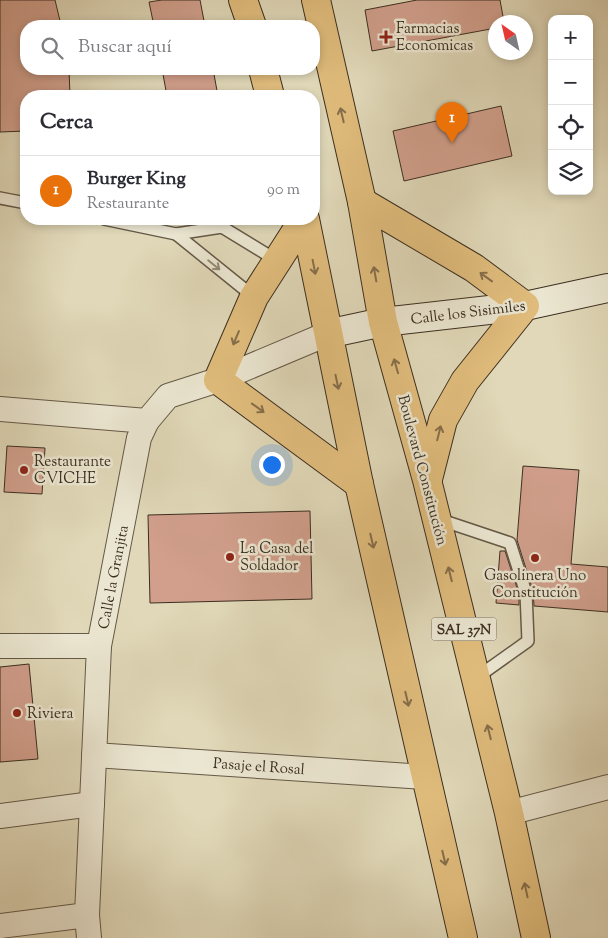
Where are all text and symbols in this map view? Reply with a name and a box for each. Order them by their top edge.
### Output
north arrow [488,15,533,60]
map controls [548,15,593,195]
button: + [548,15,593,60]
place label: Farmacias Economicas [396,19,473,57]
search box [20,20,320,75]
marker: Farmacias Economicas [380,31,392,43]
icon: search [38,34,66,62]
text: Buscar aquí [78,34,172,61]
button: − [548,60,593,105]
pin: 1 [436,102,468,143]
button: locate [548,105,593,150]
one-way arrow [337,107,346,123]
text: Cerca [40,108,93,138]
button: layers [548,150,593,195]
text: Burger King [87,166,186,193]
text: 1 [53,179,59,202]
text: 90 m [267,179,300,202]
text: Restaurante [87,193,169,216]
one-way arrow [310,258,319,274]
one-way arrow [207,259,220,270]
one-way arrow [369,266,379,282]
one-way arrow [479,272,493,282]
street label: Calle los Sisimiles [410,296,527,331]
one-way arrow [230,330,240,345]
one-way arrow [390,359,400,375]
one-way arrow [333,374,342,390]
street label: Boulevard Constitución [391,393,452,548]
one-way arrow [251,403,265,413]
one-way arrow [435,425,444,441]
place label: Restaurante CVICHE [34,452,111,490]
your location [259,452,285,478]
marker: Restaurante CVICHE [18,464,30,476]
street label: Calle la Granjita [94,524,135,631]
one-way arrow [368,532,377,548]
place label: La Casa del Soldador [240,539,313,577]
marker: La Casa del Soldador [224,551,236,563]
marker: Gasolinera Uno Constitución [529,552,541,564]
place label: Gasolinera Uno Constitución [484,566,586,604]
one-way arrow [445,567,454,583]
road number: SAL 37N [432,618,496,640]
one-way arrow [403,691,412,707]
place label: Riviera [27,704,74,725]
marker: Riviera [11,707,23,719]
one-way arrow [484,725,493,741]
street label: Pasaje el Rosal [212,754,306,781]
one-way arrow [440,849,449,865]
one-way arrow [521,883,530,899]

